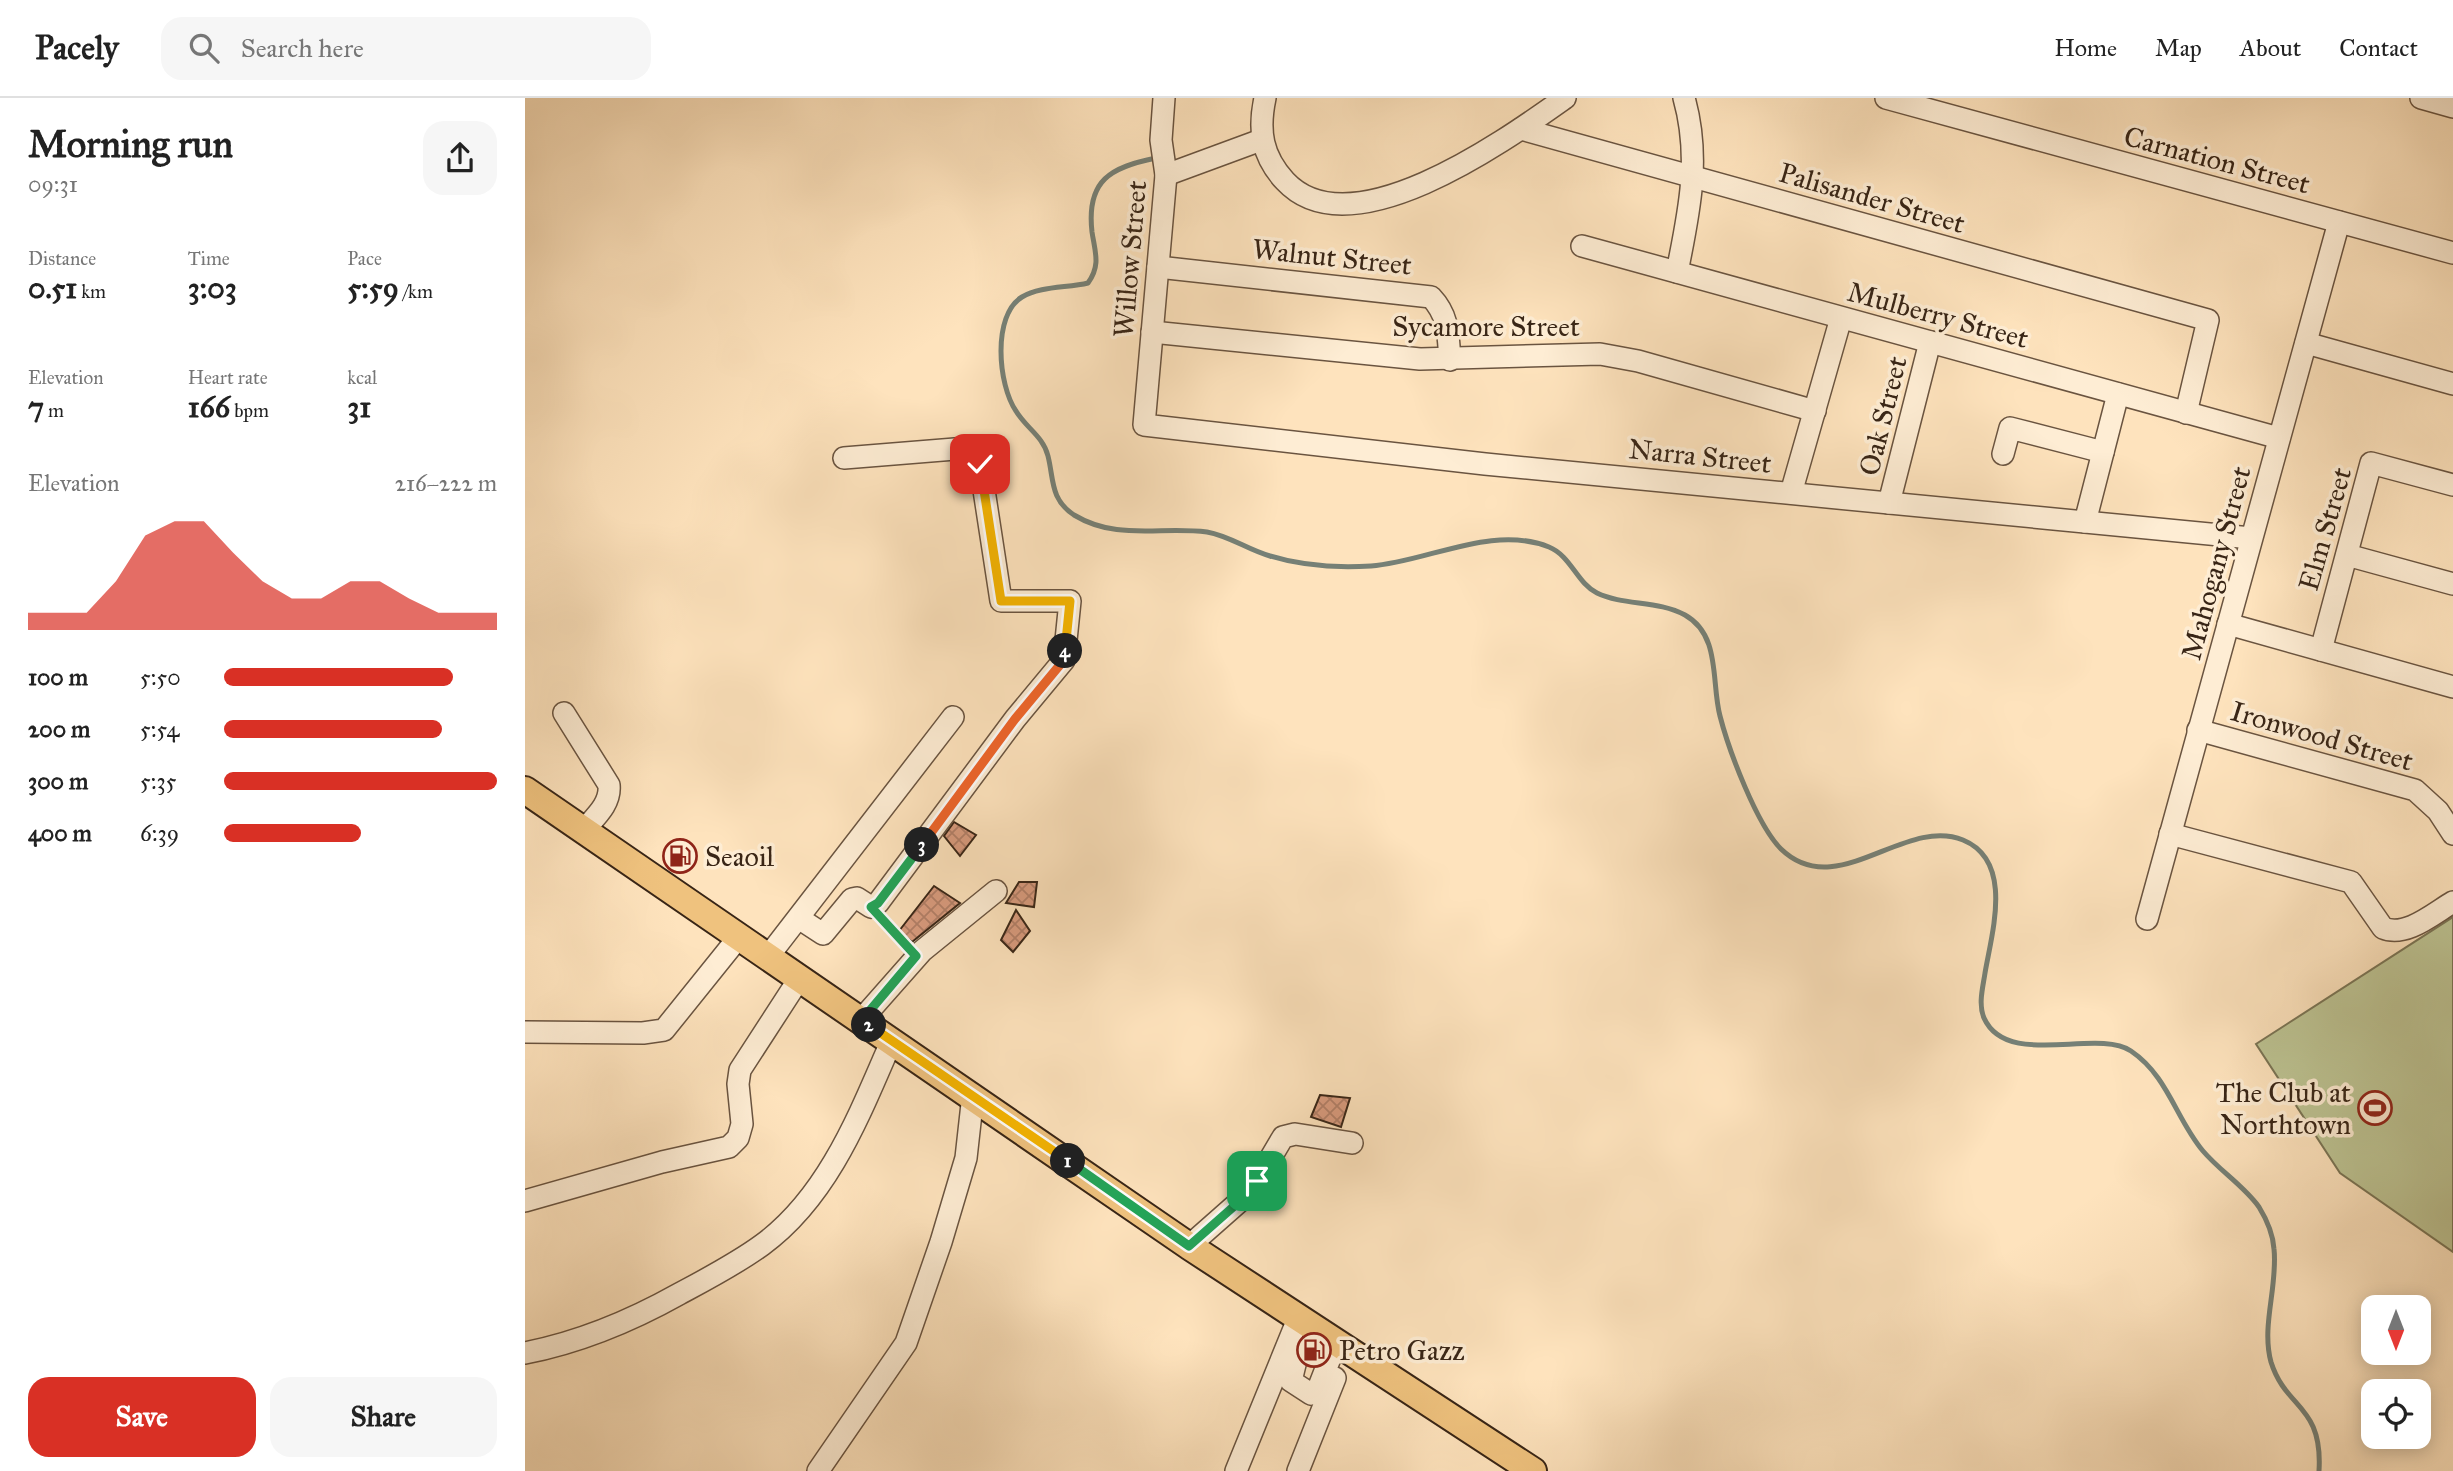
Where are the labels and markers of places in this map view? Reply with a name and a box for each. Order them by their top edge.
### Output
pin [950,434,1010,494]
pin: 4 [1047,634,1083,668]
pin: 3 [905,828,939,862]
fuel station icon: Seaoil [661,837,699,875]
place label: Seaoil [705,839,775,874]
pin: 2 [851,1007,887,1042]
place label: The Club at Northtown [2216,1075,2351,1142]
sports icon: The Club at Northtown [2356,1089,2394,1127]
pin: 1 [1051,1144,1085,1178]
pin [1227,1151,1287,1211]
fuel station icon: Petro Gazz [1295,1331,1333,1369]
place label: Petro Gazz [1339,1333,1465,1368]

